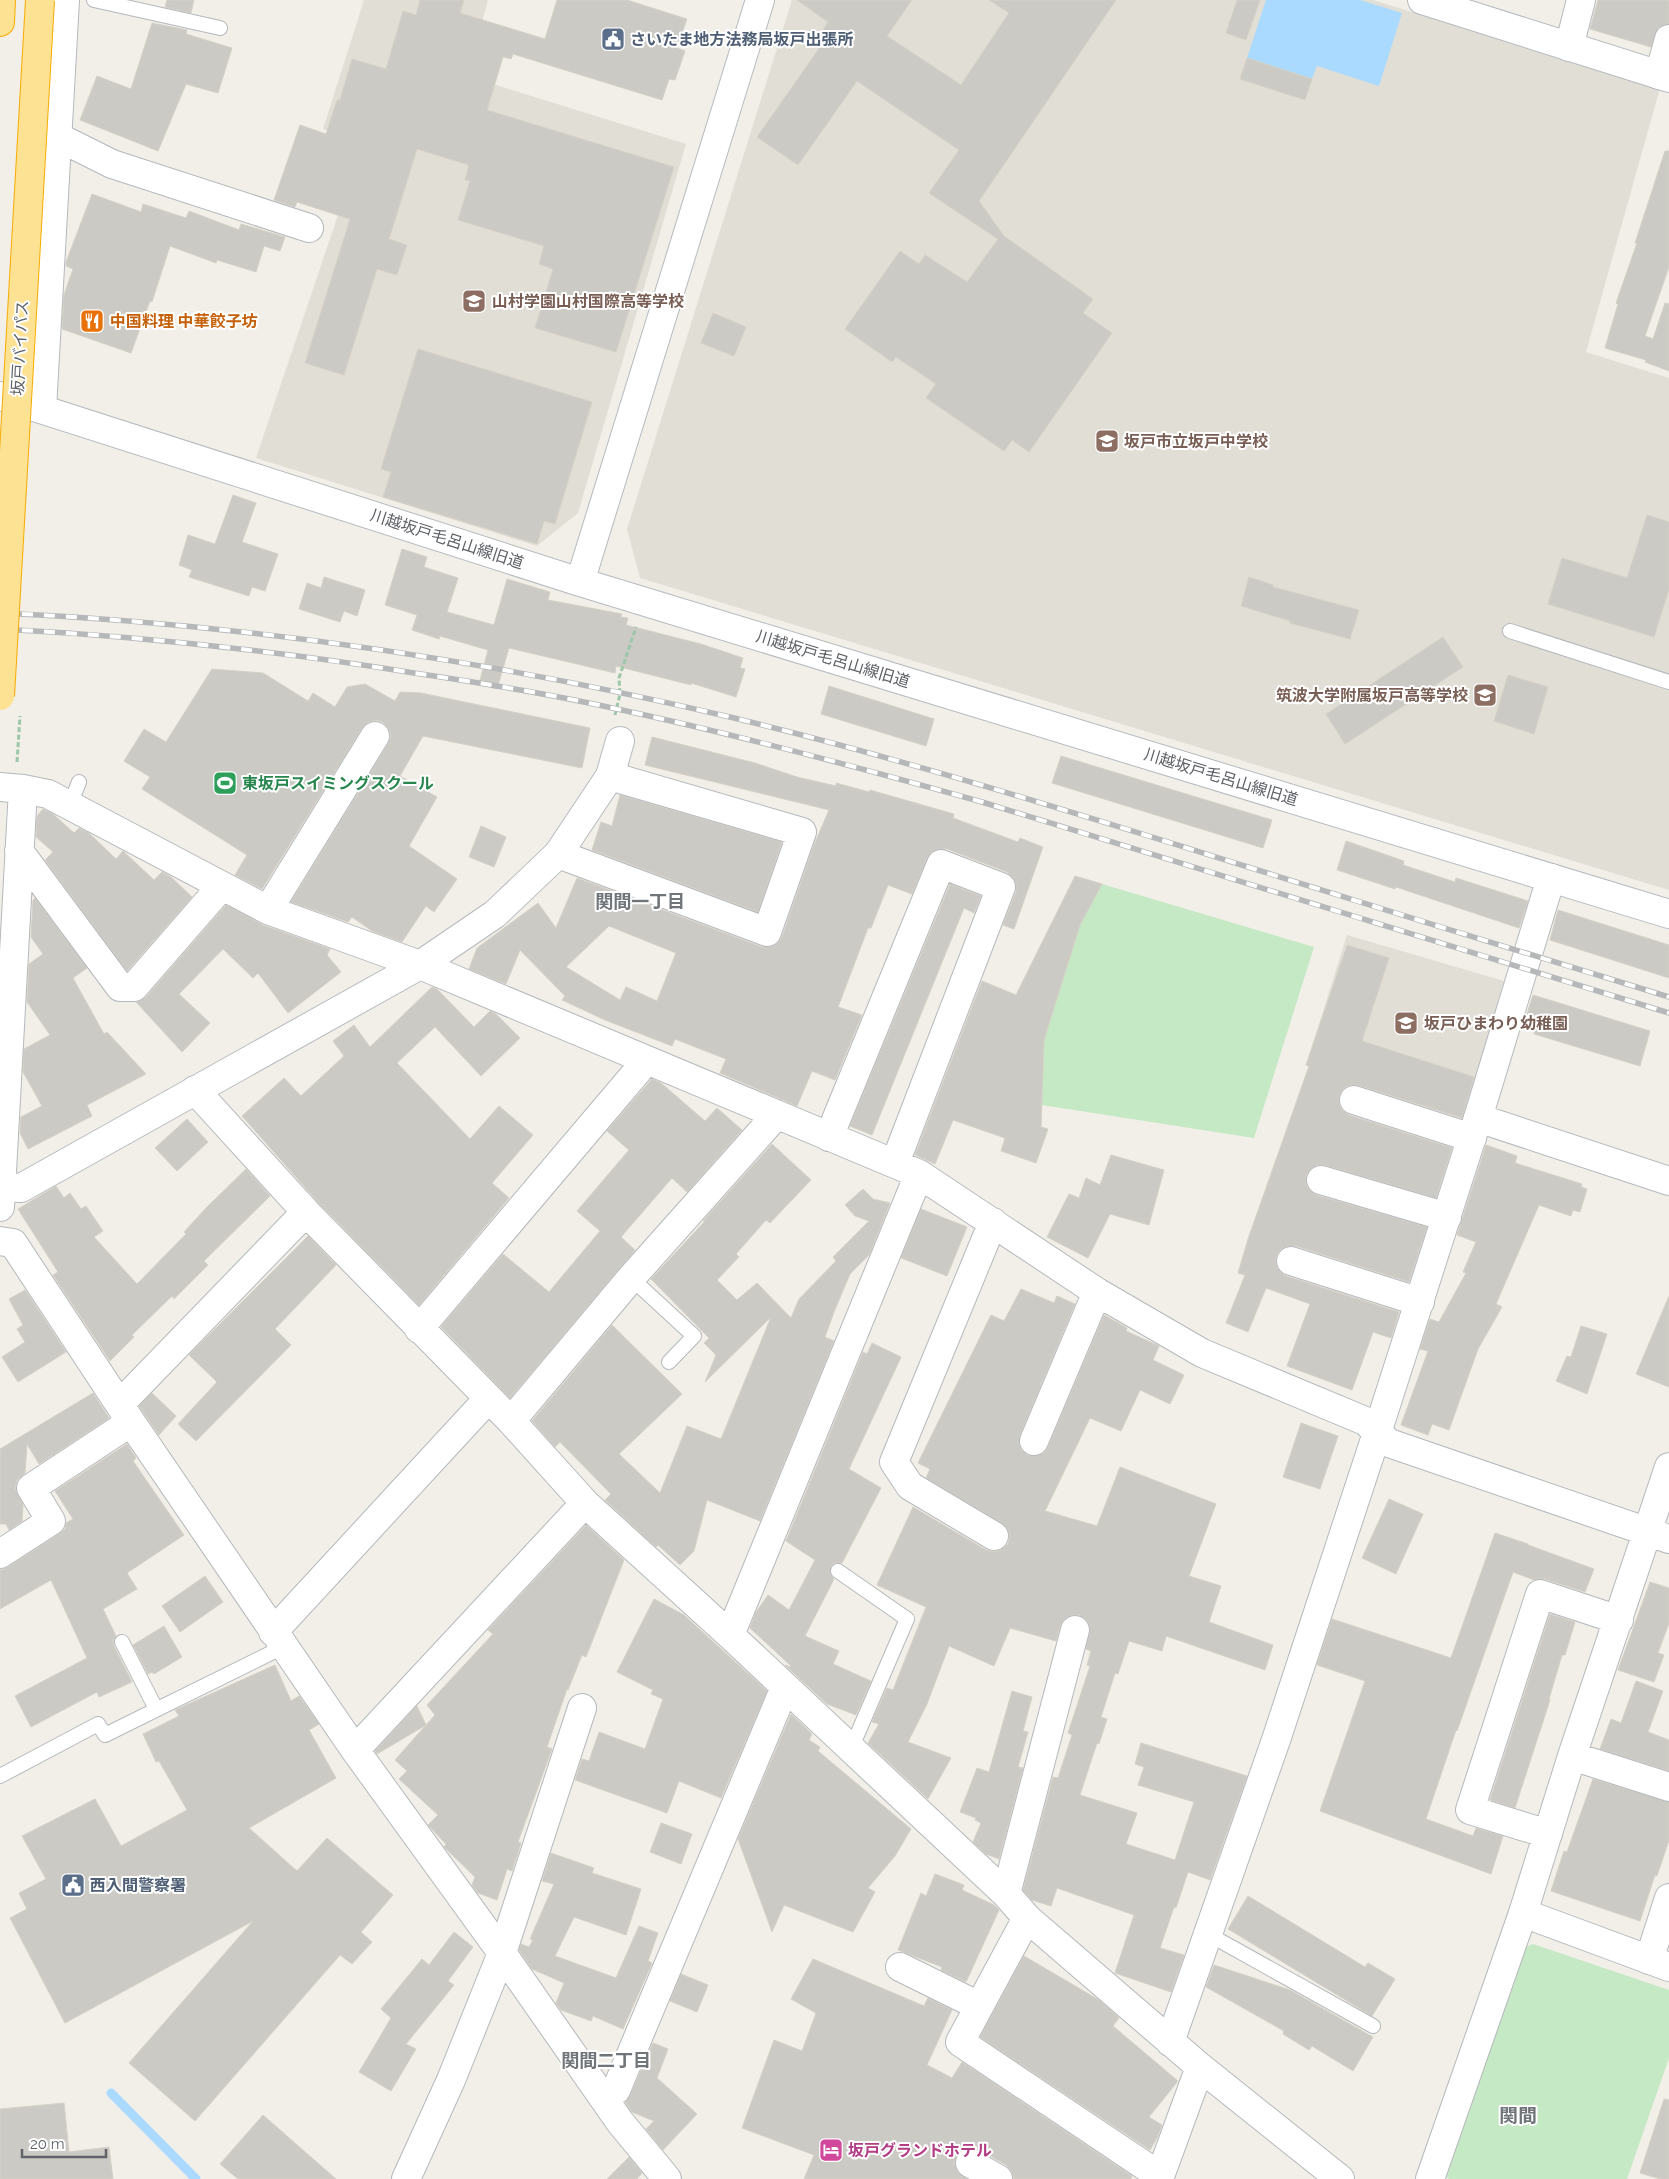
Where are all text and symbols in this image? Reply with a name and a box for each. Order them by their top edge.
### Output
public building icon: さいたま地方法務局坂戸出張所 [600,26,626,52]
place label: さいたま地方法務局坂戸出張所 [630,30,854,49]
school or university icon: 山村学園山村国際高等学校 [461,288,487,314]
place label: 山村学園山村国際高等学校 [492,292,684,311]
street label: 坂戸バイパス [8,300,32,396]
restaurant icon: 中国料理 中華餃子坊 [79,308,105,334]
place label: 中国料理 中華餃子坊 [110,312,258,331]
school or university icon: 坂戸市立坂戸中学校 [1094,428,1120,454]
place label: 坂戸市立坂戸中学校 [1124,432,1268,451]
street label: 川越坂戸毛呂山線旧道 [368,505,526,573]
street label: 川越坂戸毛呂山線旧道 [754,627,912,691]
school or university icon: 筑波大学附属坂戸高等学校 [1472,682,1498,708]
place label: 筑波大学附属坂戸高等学校 [1276,686,1468,705]
street label: 川越坂戸毛呂山線旧道 [1142,745,1300,809]
sports icon: 東坂戸スイミングスクール [212,770,238,796]
place label: 東坂戸スイミングスクール [242,774,434,793]
district label: 関間一丁目 [595,891,685,912]
school or university icon: 坂戸ひまわり幼稚園 [1393,1010,1419,1036]
place label: 坂戸ひまわり幼稚園 [1424,1014,1568,1033]
public building icon: 西入間警察署 [60,1872,86,1898]
place label: 西入間警察署 [90,1876,186,1895]
district label: 関間二丁目 [561,2050,651,2071]
district label: 関間 [1499,2104,1537,2126]
scale bar [22,2126,106,2158]
text: 20 m [30,2135,65,2153]
hotel icon: 坂戸グランドホテル [818,2137,844,2163]
place label: 坂戸グランドホテル [848,2141,992,2160]

